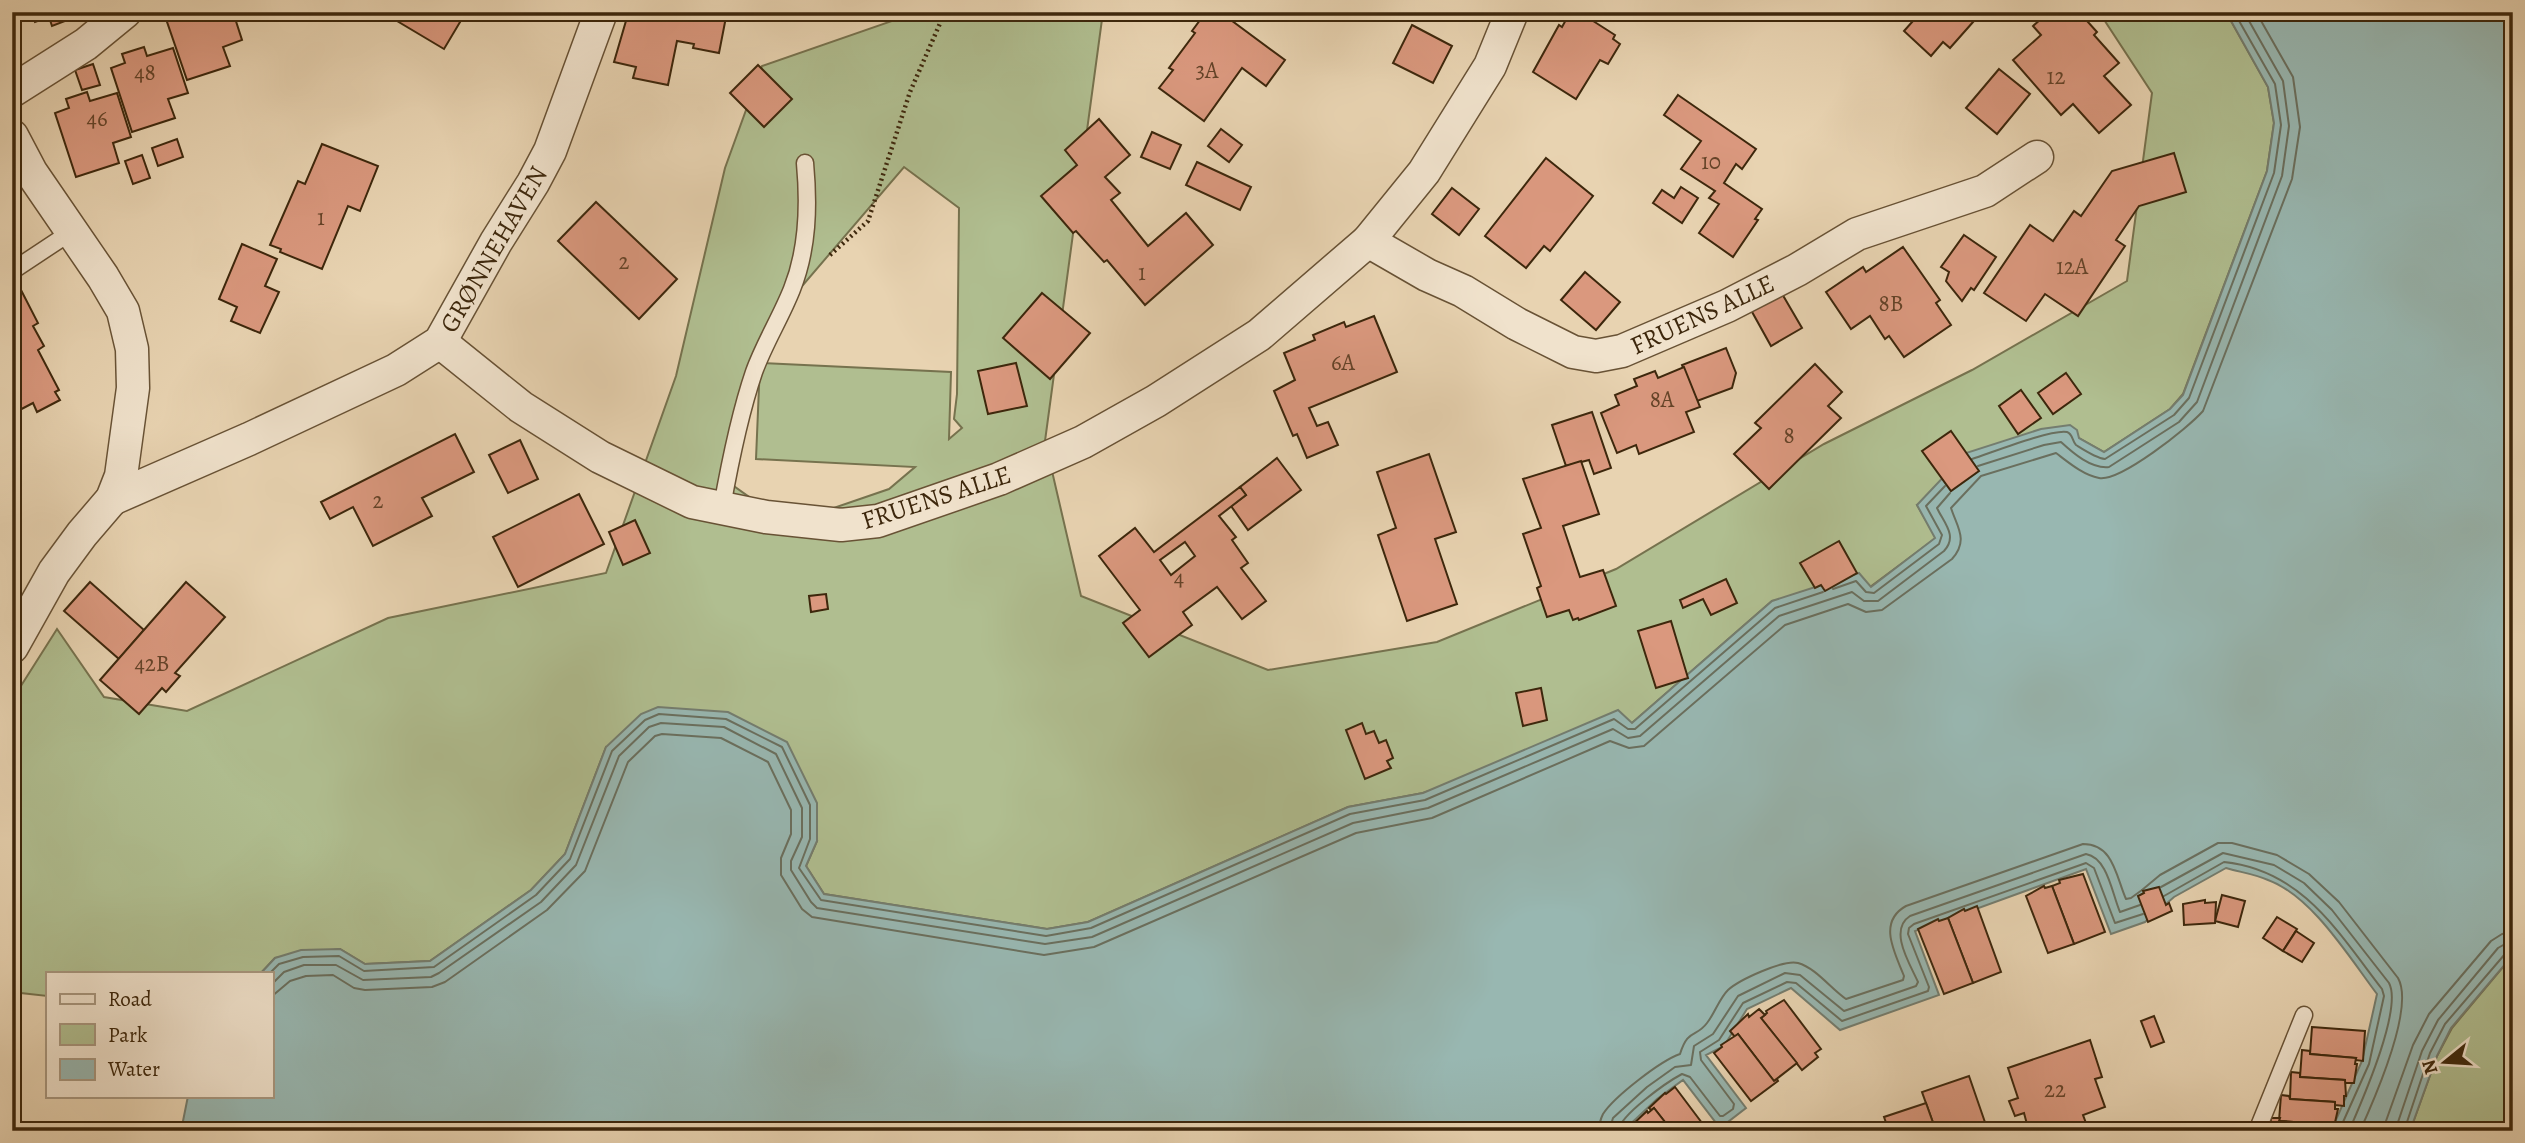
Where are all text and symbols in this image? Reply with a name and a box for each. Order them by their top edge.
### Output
house number: 3A [1195,55,1219,86]
house number: 48 [134,57,156,88]
house number: 12 [2047,61,2065,92]
house number: 46 [86,103,108,134]
house number: 10 [1701,146,1721,177]
street label: GRØNNEHAVEN [432,159,555,339]
house number: 1 [317,202,325,233]
house number: 2 [619,246,630,277]
house number: 12A [2056,251,2089,282]
house number: 1 [1138,257,1146,288]
street label: FRUENS ALLE [1624,266,1780,363]
house number: 8B [1879,288,1903,319]
house number: 6A [1331,347,1356,378]
house number: 8A [1650,384,1675,415]
house number: 8 [1783,420,1795,451]
street label: FRUENS ALLE [857,457,1015,538]
house number: 2 [373,485,384,516]
house number: 4 [1174,562,1184,593]
house number: 42B [134,648,170,679]
legend [46,972,273,1098]
text: Road [108,985,152,1013]
text: Park [108,1021,148,1049]
north arrow [2410,1028,2480,1098]
text: Water [107,1055,160,1083]
text: N [2415,1056,2444,1078]
house number: 22 [2044,1074,2066,1105]

